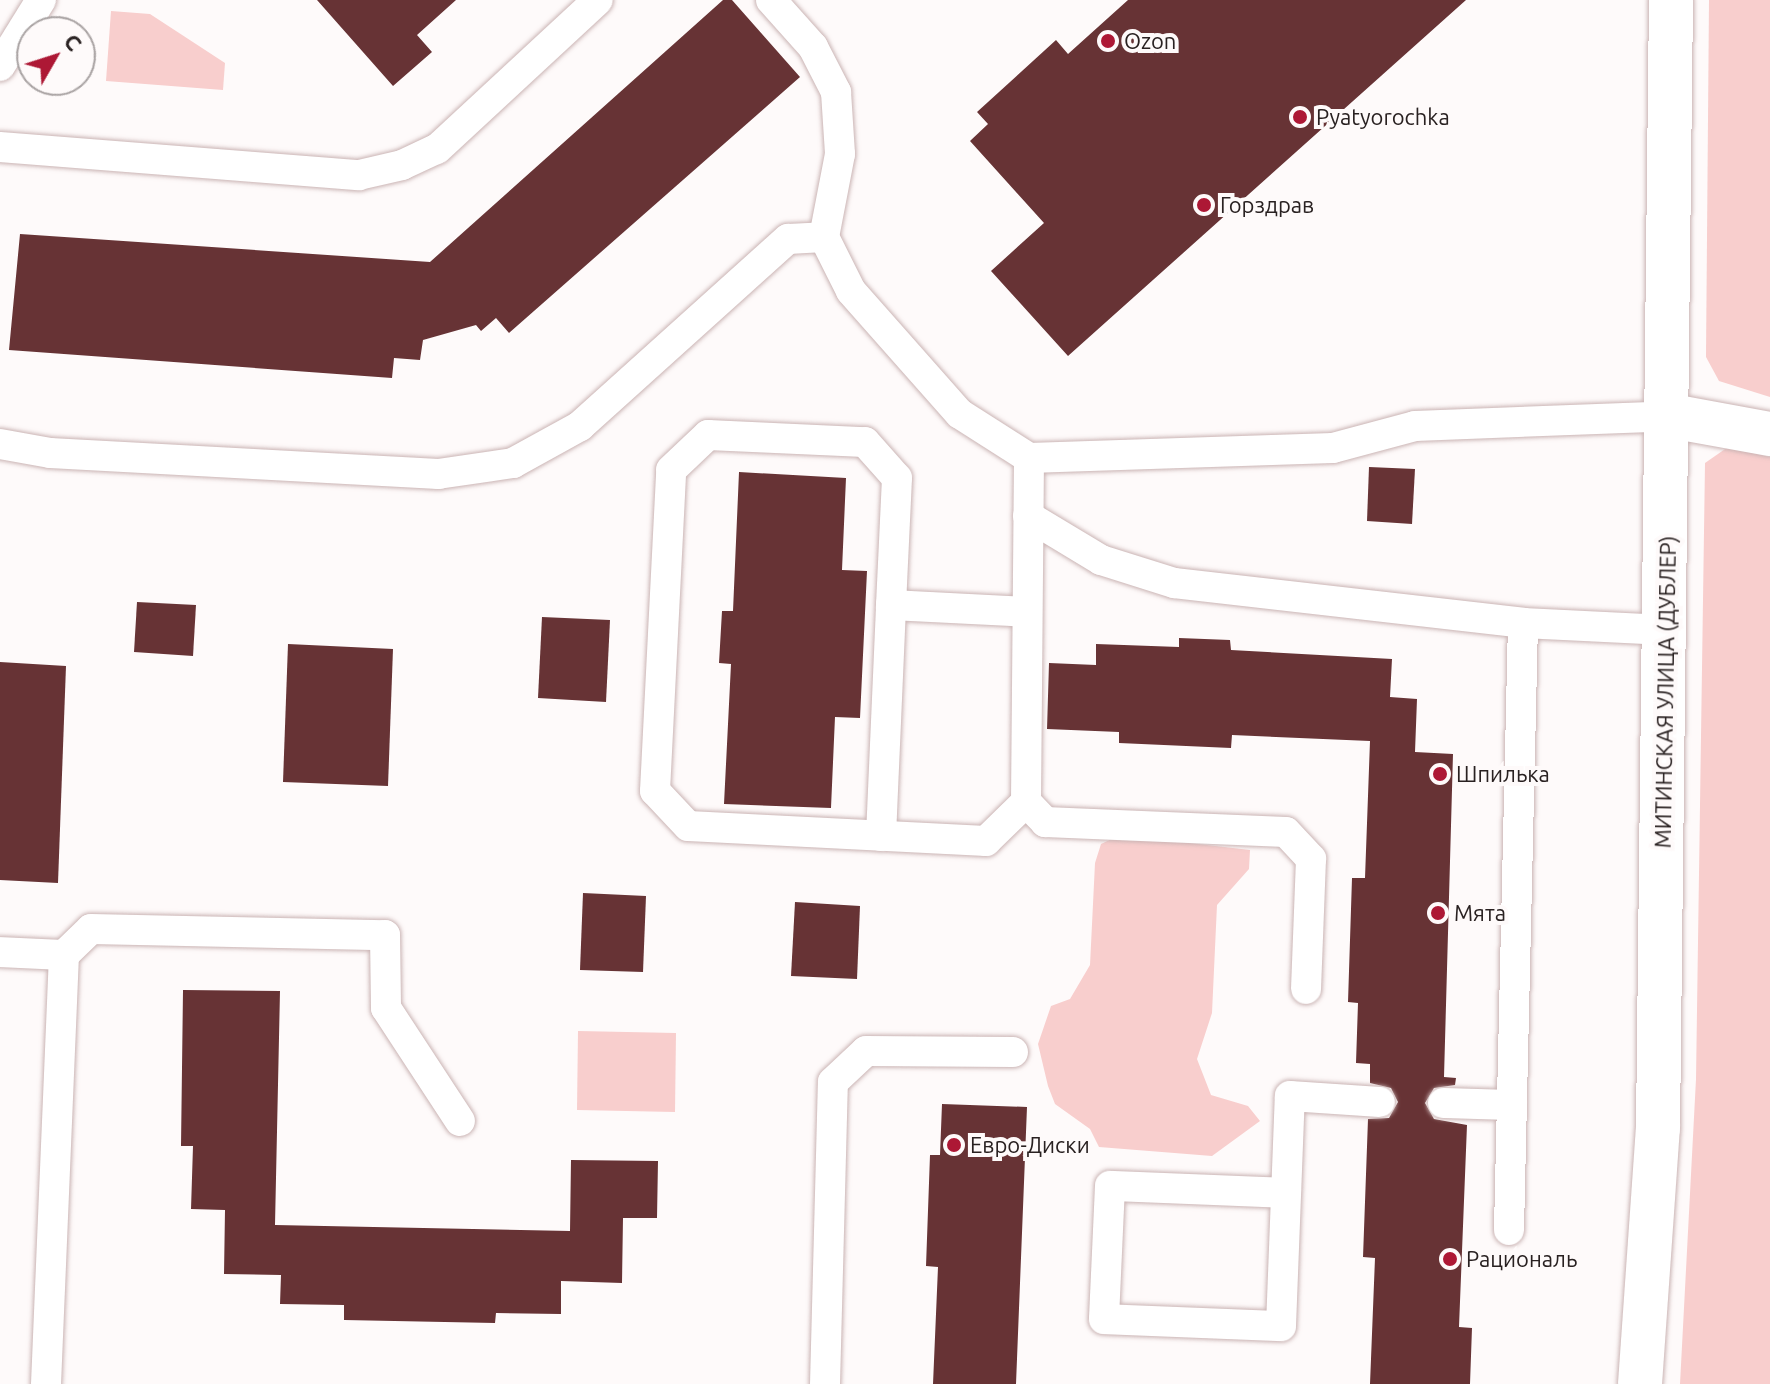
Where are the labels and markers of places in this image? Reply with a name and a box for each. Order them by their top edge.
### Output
place label: Ozon [1124,28,1176,54]
marker: Ozon [1099,32,1117,50]
place label: Pyatyorochka [1316,104,1450,130]
marker: Pyatyorochka [1291,108,1309,126]
place label: Горздрав [1220,192,1314,218]
marker: Горздрав [1195,196,1213,214]
place label: Шпилька [1456,761,1550,787]
marker: Шпилька [1431,765,1449,783]
place label: Мята [1454,900,1506,926]
marker: Мята [1429,904,1447,922]
place label: Евро-Диски [970,1132,1090,1158]
marker: Евро-Диски [945,1136,963,1154]
place label: Рациональ [1466,1246,1577,1272]
marker: Рациональ [1441,1250,1459,1268]

